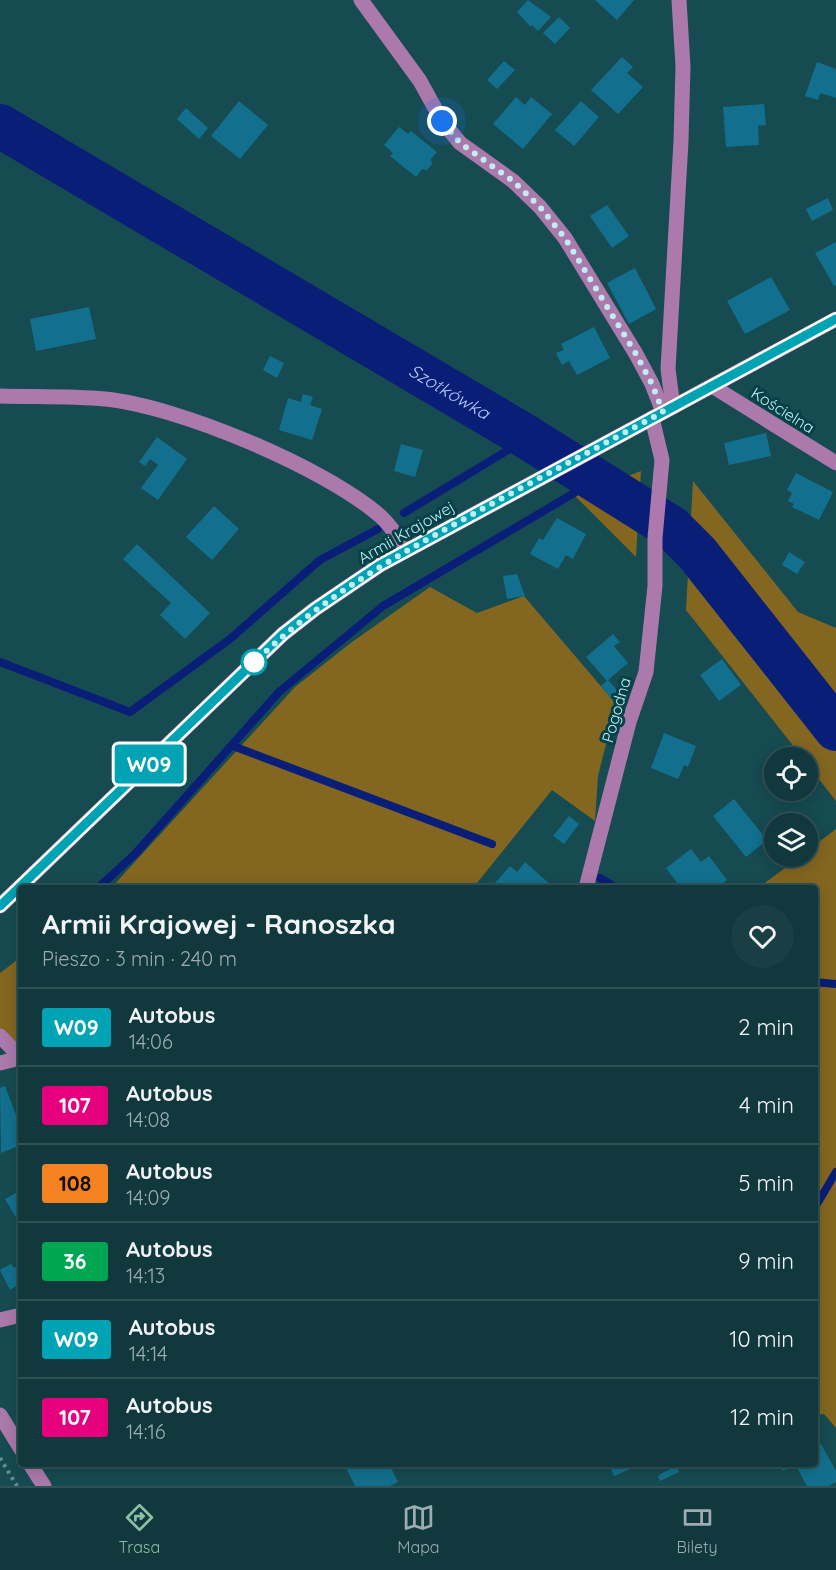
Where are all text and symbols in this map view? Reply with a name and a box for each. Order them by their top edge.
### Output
your location [427,106,457,136]
water label: Szotkówka [405,358,495,425]
street label: Kościelna [748,383,818,437]
street label: Armii Krajowej [354,496,458,568]
unlabelled marker [241,649,267,675]
street label: Pogodna [597,675,635,745]
line badge: W09 [114,744,184,783]
map controls [764,747,818,867]
button: locate [764,747,818,801]
text: W09 [127,751,171,777]
button: layers [764,813,818,867]
button: heart [731,905,794,968]
text: Armii Krajowej - Ranoszka [42,906,396,941]
text: Pieszo · 3 min · 240 m [42,946,237,971]
text: Autobus [129,1001,215,1029]
text: 2 min [738,1013,794,1041]
text: W09 [54,1014,99,1040]
text: 14:06 [129,1029,173,1054]
text: Autobus [126,1079,213,1107]
text: 4 min [739,1091,794,1119]
text: 107 [59,1092,91,1118]
text: 14:08 [126,1107,170,1132]
text: Autobus [126,1157,213,1185]
text: 5 min [739,1169,794,1197]
text: 108 [59,1170,91,1196]
text: 14:09 [126,1185,170,1210]
text: Autobus [126,1235,213,1263]
text: 9 min [738,1247,794,1275]
text: 36 [64,1248,86,1274]
text: 14:13 [126,1263,165,1288]
text: Autobus [129,1313,215,1341]
text: 10 min [729,1325,794,1353]
text: W09 [54,1326,99,1352]
text: 14:14 [129,1341,168,1366]
text: Autobus [126,1391,213,1419]
text: 12 min [730,1403,794,1431]
text: 107 [59,1404,91,1430]
text: 14:16 [126,1419,166,1444]
tab: Trasa [119,1501,160,1557]
tab: Mapa [397,1501,440,1557]
tab: Bilety [677,1501,717,1557]

